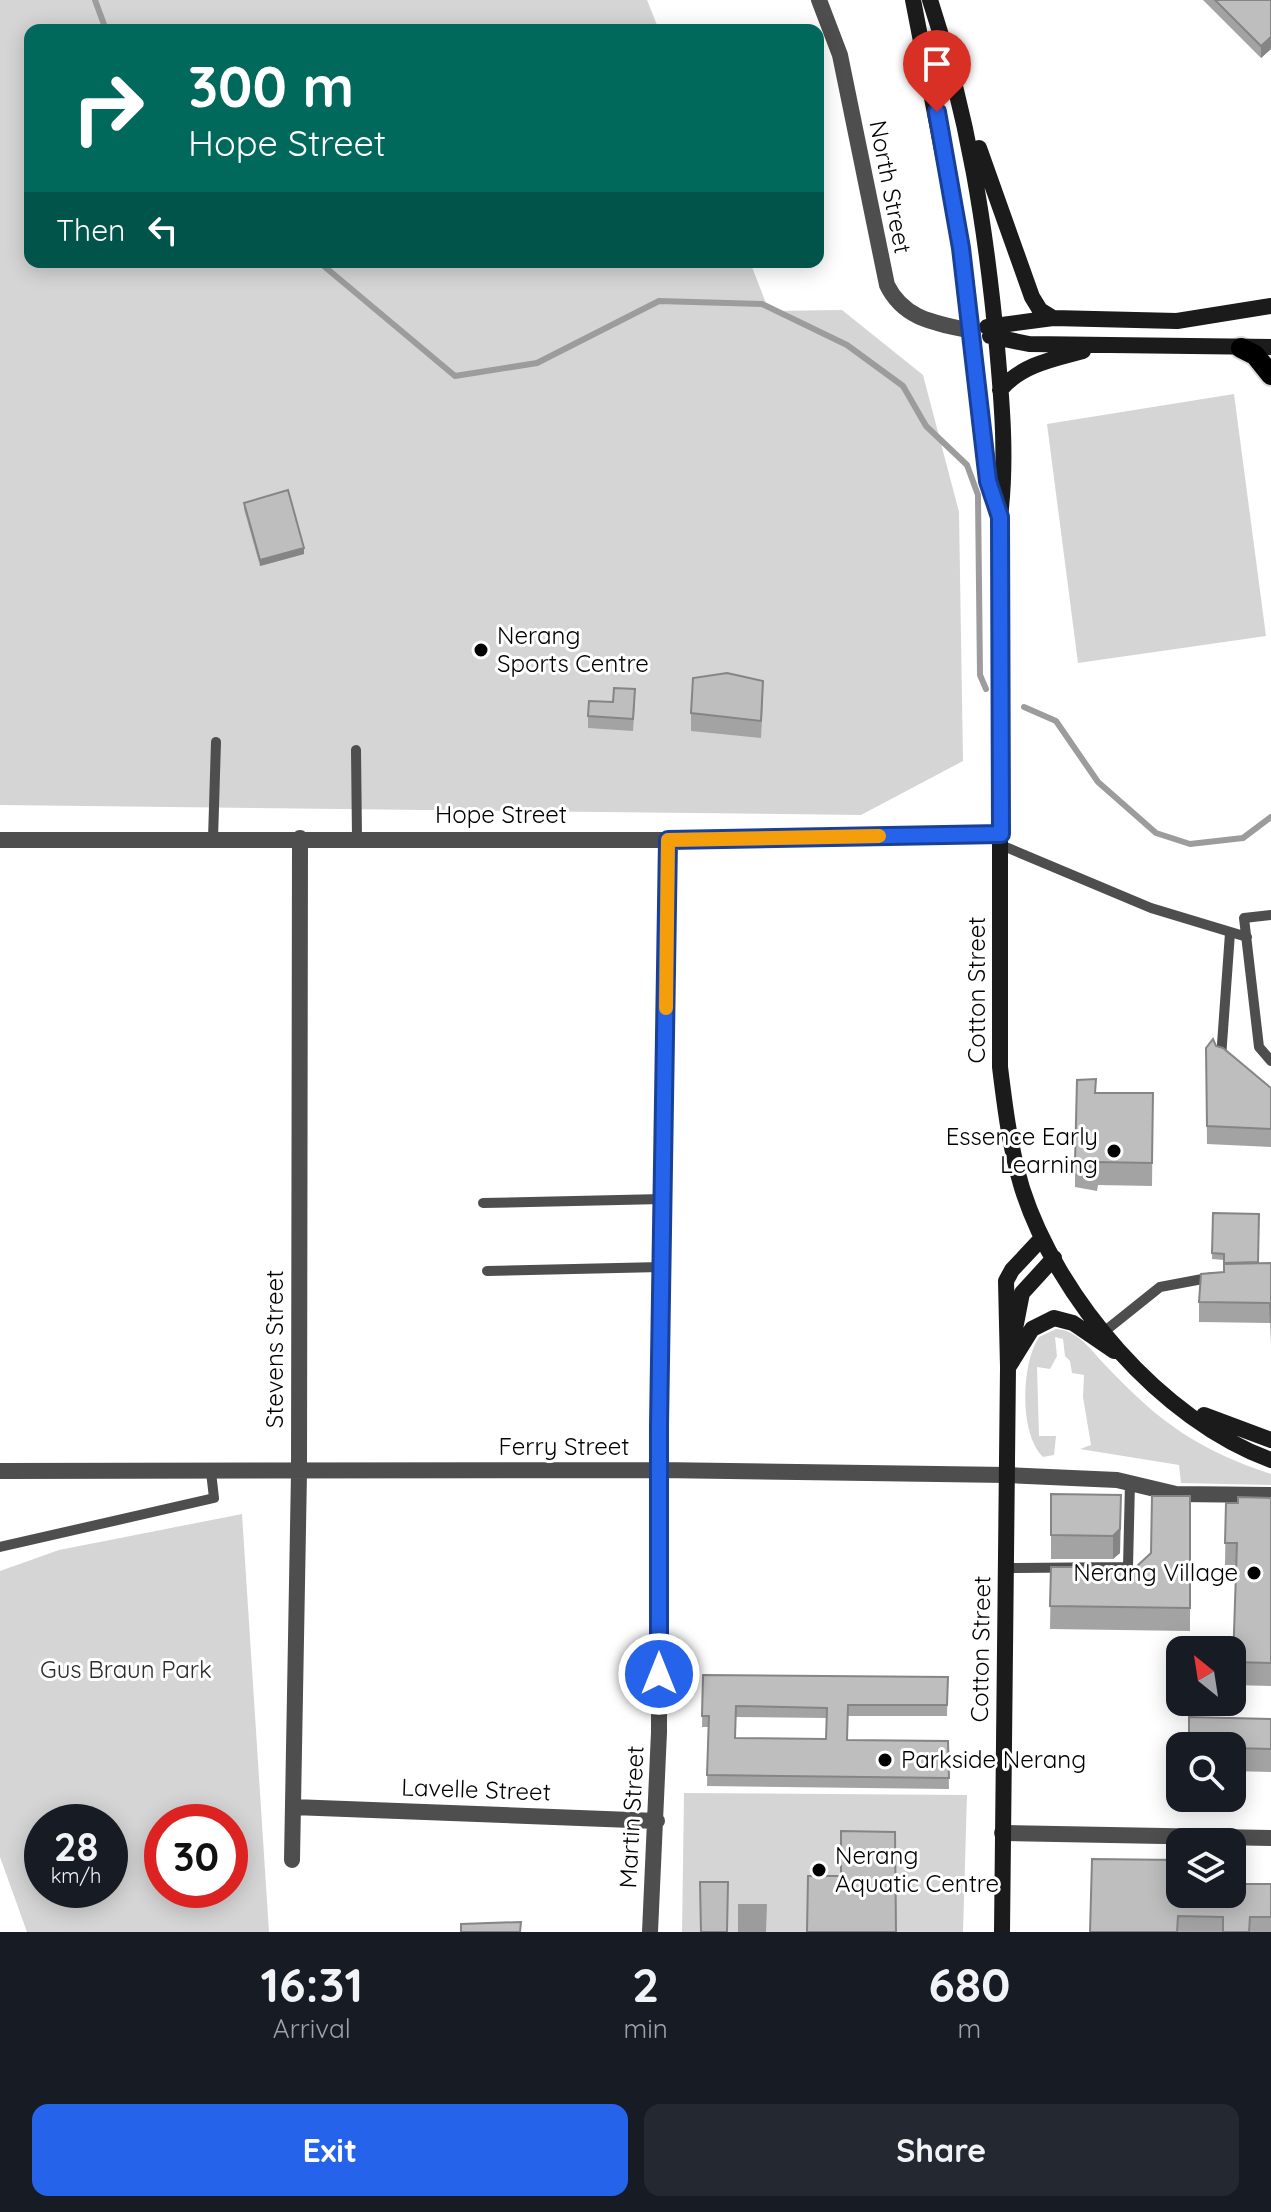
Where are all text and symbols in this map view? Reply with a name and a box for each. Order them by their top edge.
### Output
pin [903,30,971,112]
icon: arrive [915,42,959,86]
text: 300 m [188,51,354,121]
icon: right [56,56,160,160]
street label: North Street [863,118,919,256]
text: Hope Street [188,120,386,165]
icon: left [141,208,185,252]
text: Then [56,211,125,249]
place label: Nerang Sports Centre [497,620,649,678]
marker: Nerang Sports Centre [472,641,490,659]
street label: Hope Street [435,799,567,829]
street label: Cotton Street [961,917,991,1063]
place label: Essence Early Learning [946,1121,1098,1179]
marker: Essence Early Learning [1105,1142,1123,1160]
street label: Stevens Street [259,1270,289,1428]
street label: Ferry Street [498,1431,630,1461]
place label: Nerang Village [1073,1557,1238,1587]
marker: Nerang Village [1245,1564,1263,1582]
street label: Cotton Street [964,1575,996,1723]
position arrow [617,1632,701,1716]
north arrow [1166,1636,1246,1716]
map controls [1166,1636,1246,1908]
park label: Gus Braun Park [40,1654,212,1684]
button: search [1166,1732,1246,1812]
place label: Parkside Nerang [901,1744,1086,1774]
street label: Martin Street [612,1745,650,1889]
marker: Parkside Nerang [876,1751,894,1769]
street label: Lavelle Street [401,1771,551,1807]
speed limit sign: 30 [144,1804,248,1908]
text: 28 [54,1821,98,1871]
button: layers [1166,1828,1246,1908]
place label: Nerang Aquatic Centre [835,1840,999,1898]
marker: Nerang Aquatic Centre [810,1861,828,1879]
text: km/h [51,1863,101,1888]
text: 16:31 [260,1954,363,2014]
text: 2 [632,1954,659,2014]
text: 680 [928,1954,1011,2014]
text: Arrival [273,2012,351,2045]
text: min [624,2012,668,2045]
text: m [958,2012,981,2045]
button: Exit [32,2104,628,2196]
button: Share [644,2104,1239,2196]

